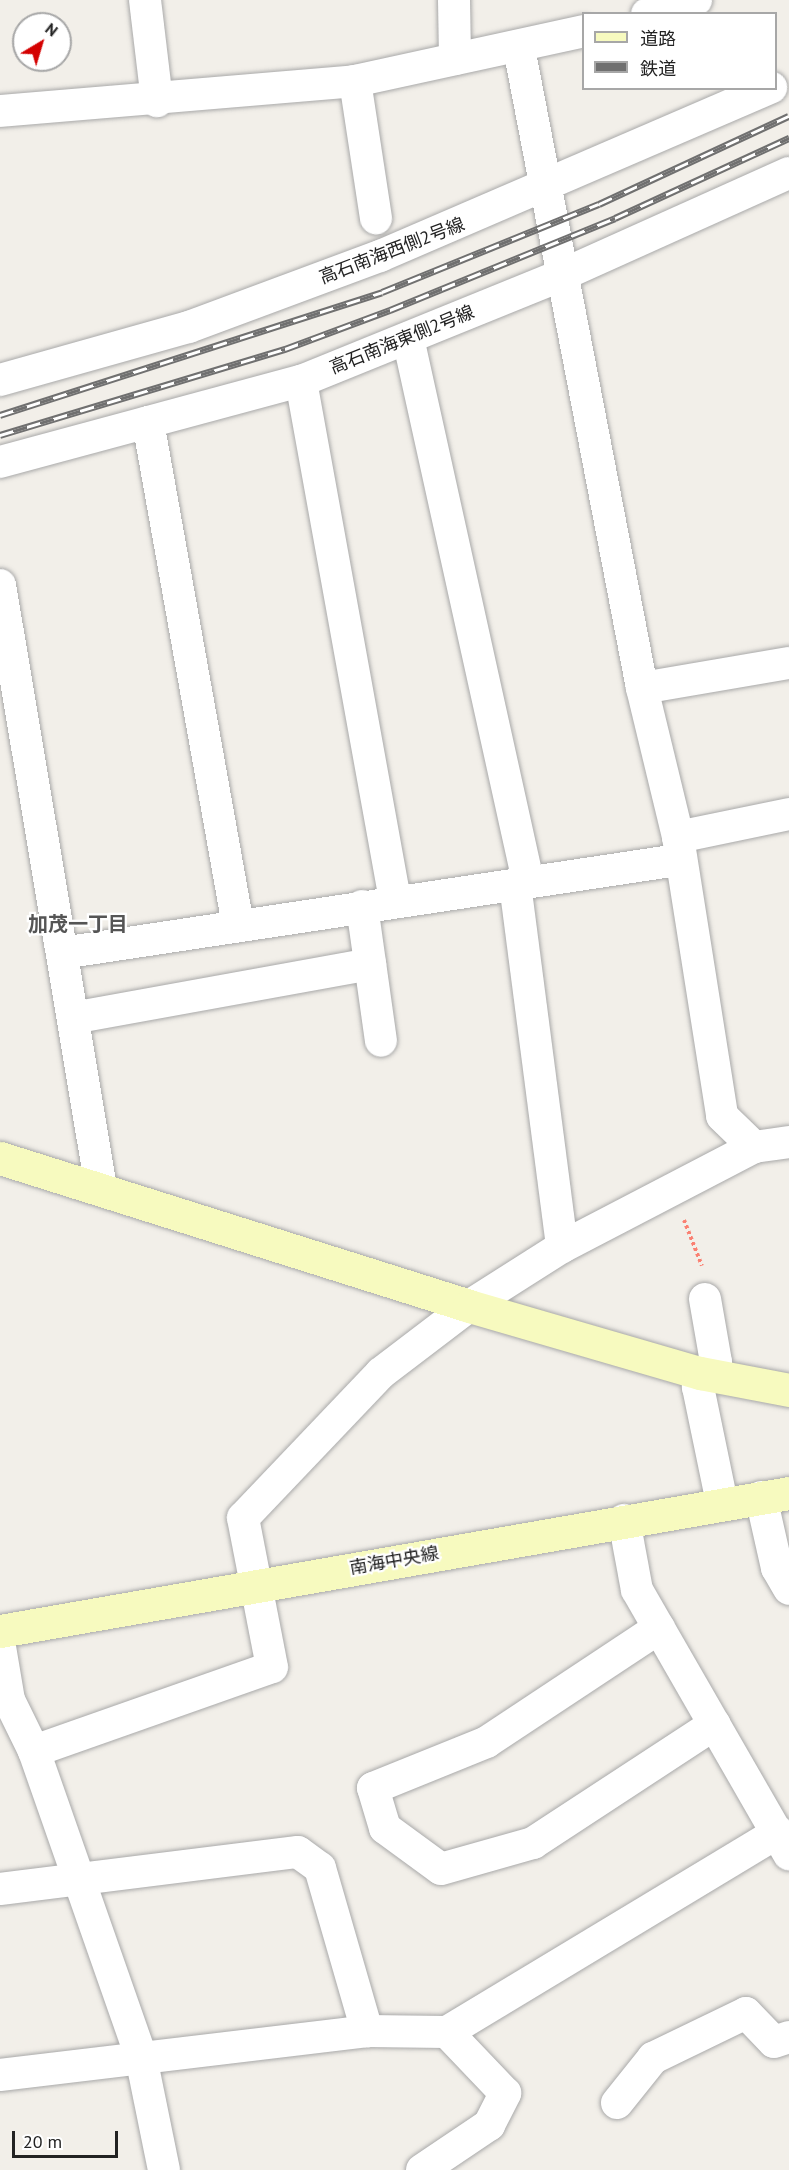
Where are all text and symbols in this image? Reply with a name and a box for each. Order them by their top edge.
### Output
north arrow [12,12,72,72]
legend [582,12,777,90]
text: N [42,18,62,41]
text: 道路 [640,27,676,50]
text: 鉄道 [640,57,676,80]
street label: 高石南海西側2号線 [316,213,468,289]
street label: 高石南海東側2号線 [327,301,477,379]
district label: 加茂一丁目 [28,912,128,936]
street label: 南海中央線 [348,1543,440,1579]
scale bar [15,2119,122,2157]
text: 20 m [23,2130,62,2153]

